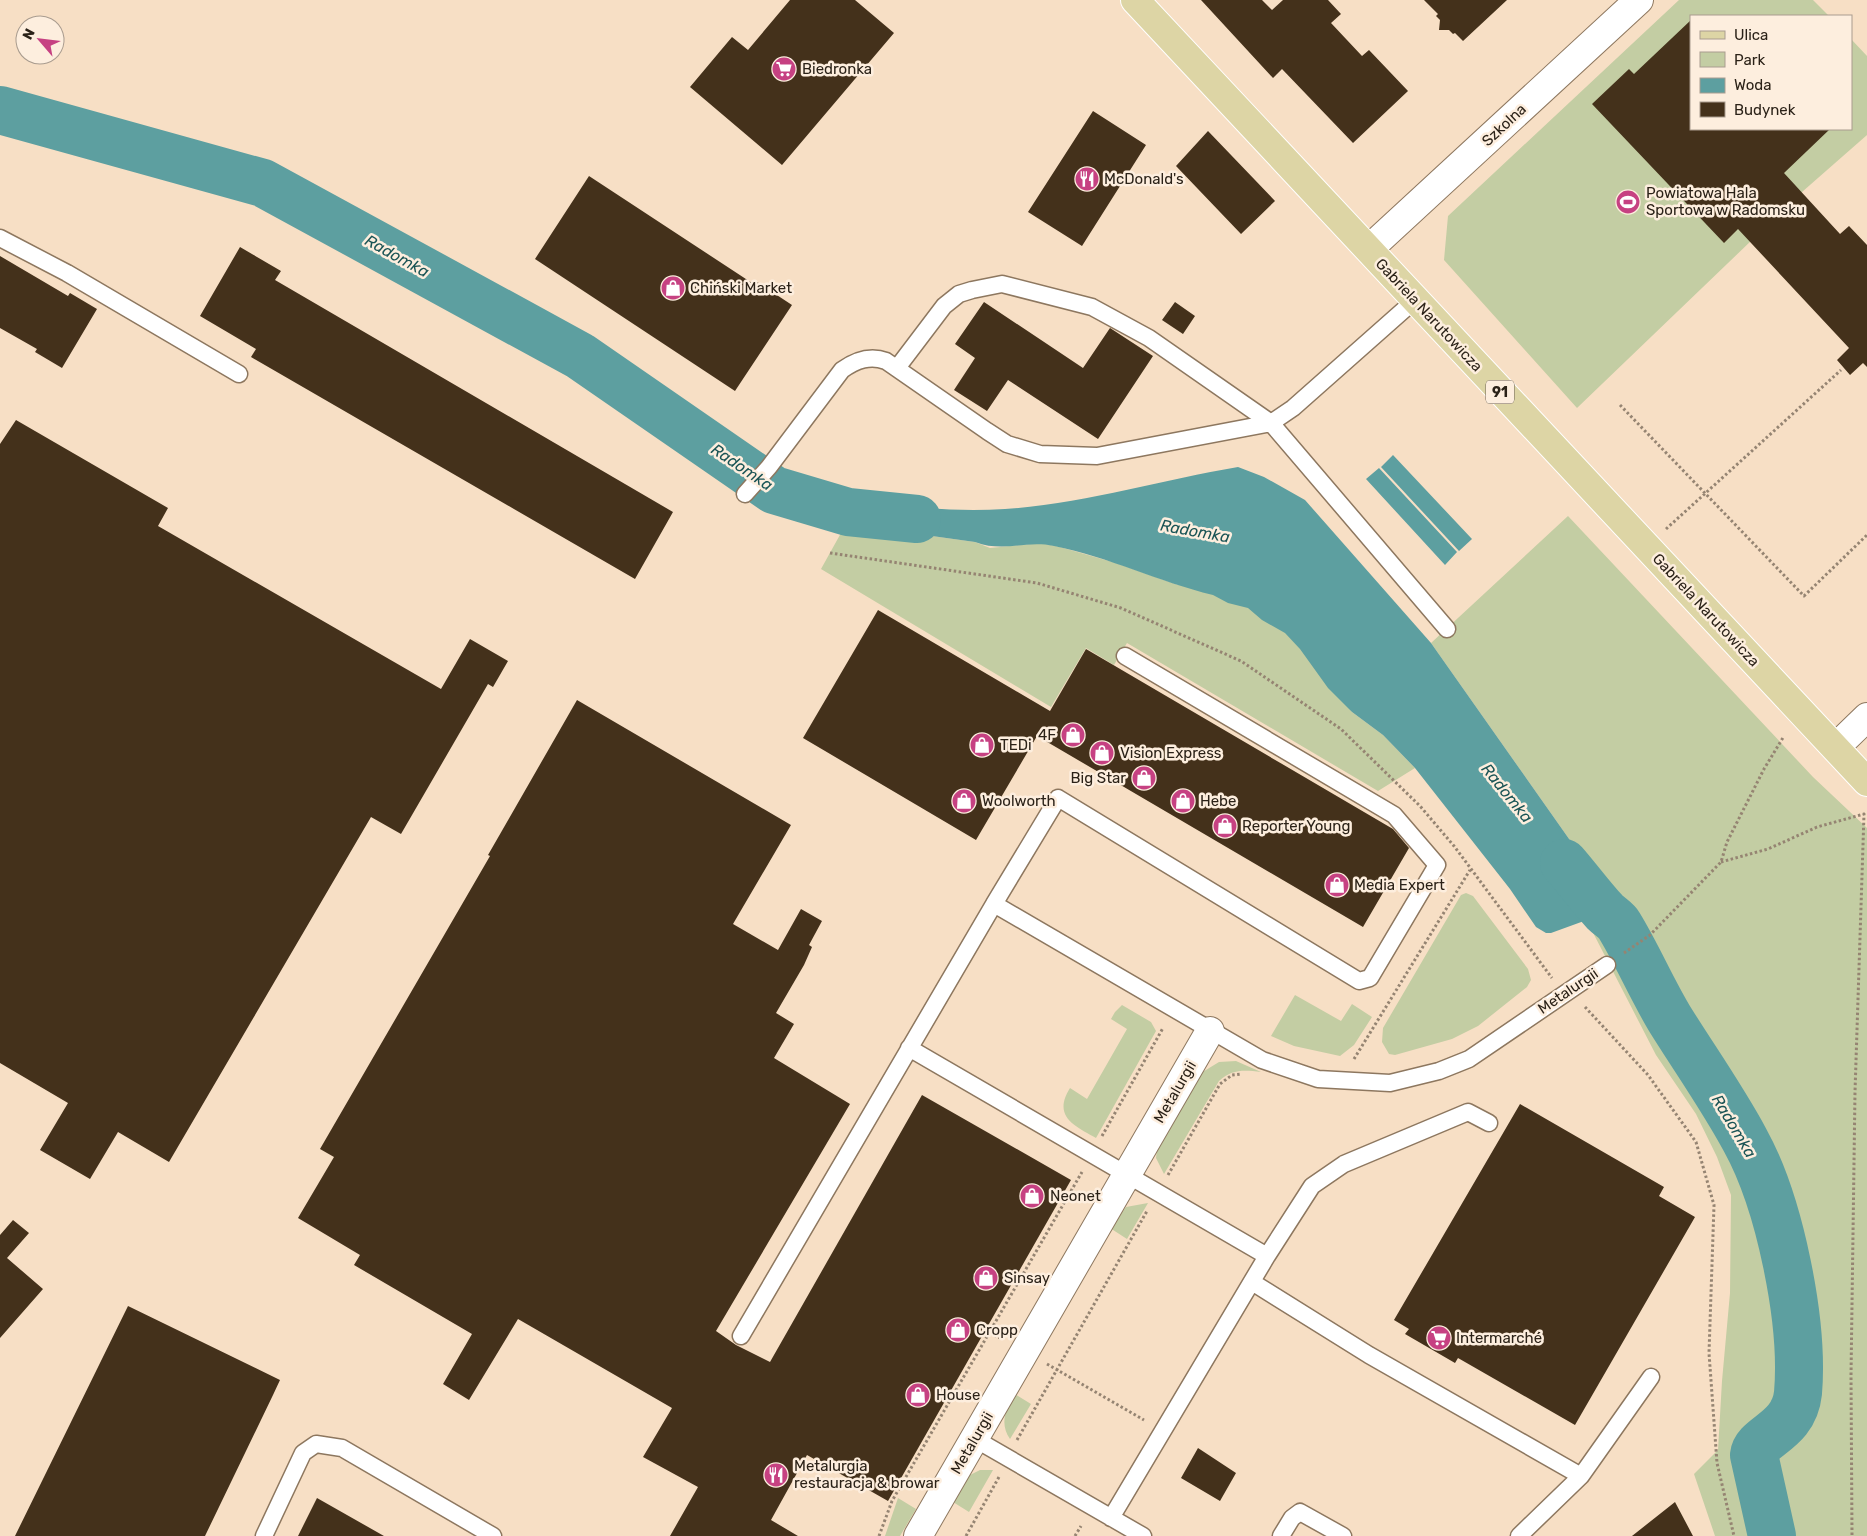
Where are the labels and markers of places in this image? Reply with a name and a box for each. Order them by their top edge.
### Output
supermarket icon: Biedronka [771,56,797,82]
place label: Biedronka [802,60,872,78]
restaurant icon: McDonald's [1074,166,1100,192]
place label: McDonald's [1104,170,1184,188]
place label: Powiatowa Hala Sportowa w Radomsku [1646,184,1805,219]
sports icon: Powiatowa Hala Sportowa w Radomsku [1615,189,1641,215]
shop icon: Chiński Market [660,275,686,301]
place label: Chiński Market [690,279,792,297]
shop icon: 4F [1060,722,1086,748]
place label: 4F [1038,726,1056,744]
shop icon: TEDi [969,732,995,758]
place label: TEDi [1000,736,1032,754]
shop icon: Vision Express [1089,740,1115,766]
place label: Vision Express [1120,744,1222,762]
shop icon: Big Star [1131,765,1157,791]
place label: Big Star [1071,769,1126,787]
shop icon: Woolworth [951,788,977,814]
shop icon: Hebe [1170,788,1196,814]
place label: Woolworth [982,792,1056,810]
place label: Hebe [1200,792,1236,810]
shop icon: Reporter Young [1212,813,1238,839]
place label: Reporter Young [1242,817,1350,835]
shop icon: Media Expert [1324,872,1350,898]
place label: Media Expert [1354,876,1445,894]
shop icon: Neonet [1019,1183,1045,1209]
place label: Neonet [1050,1187,1101,1205]
shop icon: Sinsay [973,1265,999,1291]
place label: Sinsay [1004,1269,1050,1287]
shop icon: Cropp [945,1317,971,1343]
place label: Cropp [976,1321,1018,1339]
supermarket icon: Intermarché [1426,1325,1452,1351]
place label: Intermarché [1456,1329,1542,1347]
shop icon: House [905,1382,931,1408]
place label: House [936,1386,980,1404]
place label: Metalurgia restauracja & browar [794,1457,940,1492]
restaurant icon: Metalurgia restauracja & browar [763,1462,789,1488]

